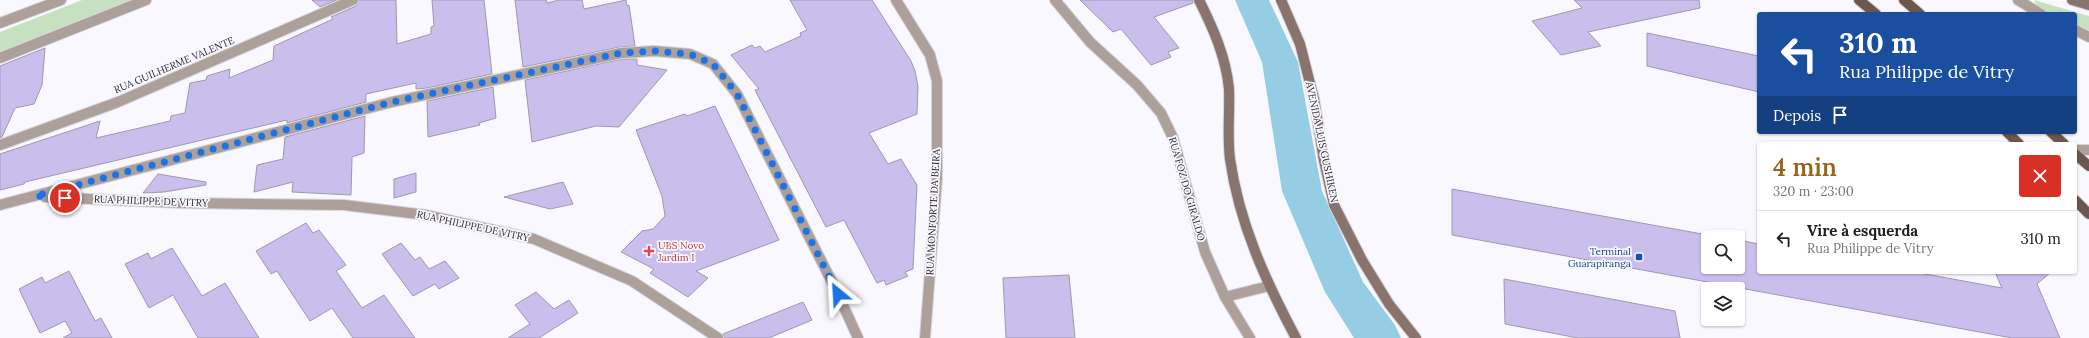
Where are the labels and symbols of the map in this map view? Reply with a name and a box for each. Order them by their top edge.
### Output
street label: RUA GUILHERME VALENTE [112,34,236,96]
street label: AVENIDA LUIS GUSHIKEN [1303,79,1341,204]
street label: RUA FOZ DO GIRALDO [1166,135,1208,243]
street label: RUA MONFORTE DA BEIRA [923,148,943,276]
pin [48,181,82,215]
street label: RUA PHILIPPE DE VITRY [94,193,209,210]
street label: RUA PHILIPPE DE VITRY [416,208,531,244]
place label: UBS Novo Jardim I [657,239,704,264]
marker: UBS Novo Jardim I [643,245,655,257]
place label: Terminal Guarapiranga [1568,245,1631,270]
marker: Terminal Guarapiranga [1634,252,1644,262]
position arrow [817,273,859,315]

